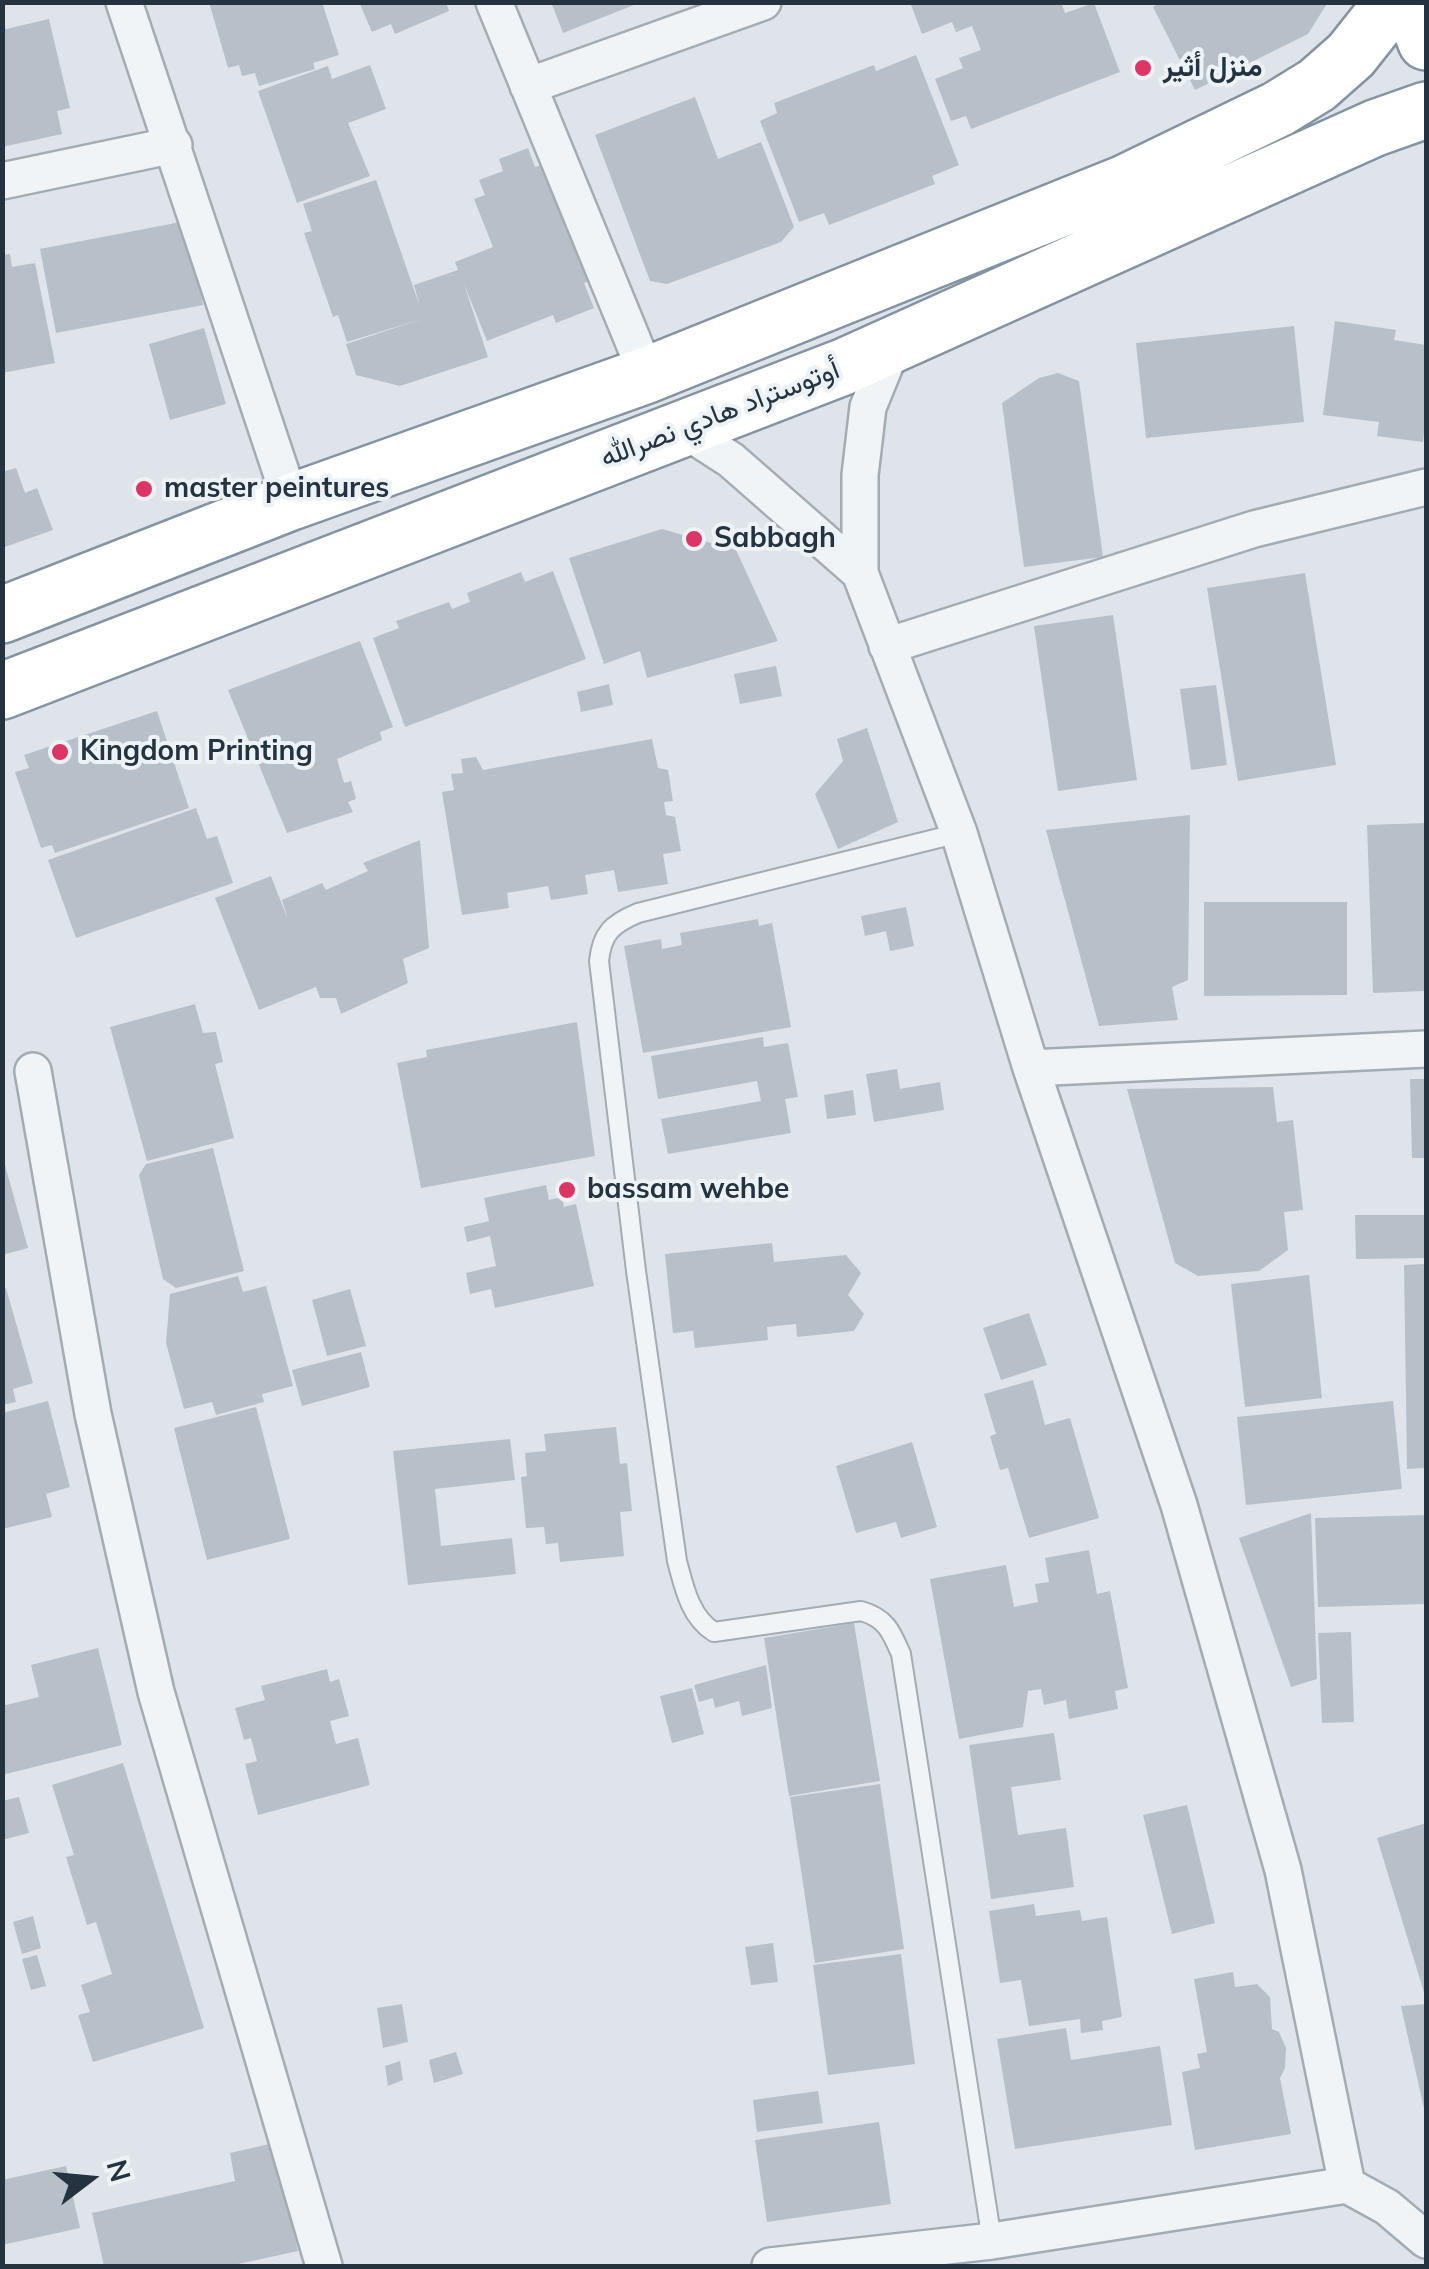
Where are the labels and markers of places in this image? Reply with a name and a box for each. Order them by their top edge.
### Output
place label: منزل أثير [1163,51,1262,85]
marker: منزل أثير [1132,57,1154,79]
place label: master peintures [164,472,389,506]
marker: master peintures [133,478,155,500]
place label: Sabbagh [714,522,836,556]
marker: Sabbagh [683,528,705,550]
place label: Kingdom Printing [80,735,313,769]
marker: Kingdom Printing [49,741,71,763]
place label: bassam wehbe [587,1173,789,1207]
marker: bassam wehbe [556,1179,578,1201]

